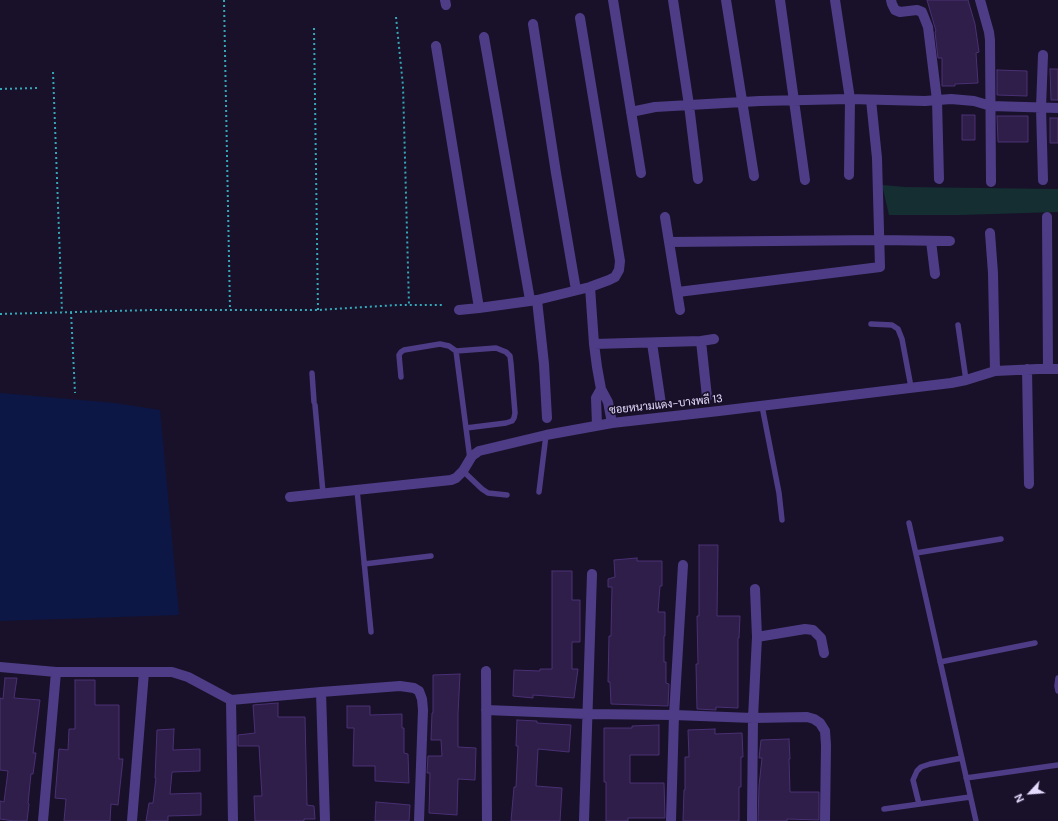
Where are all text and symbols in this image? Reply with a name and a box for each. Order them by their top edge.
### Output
street label: ซอยหนามแดง-บางพลี 13 [609,392,723,418]
north arrow [1010,773,1050,813]
text: N [1011,792,1027,805]

